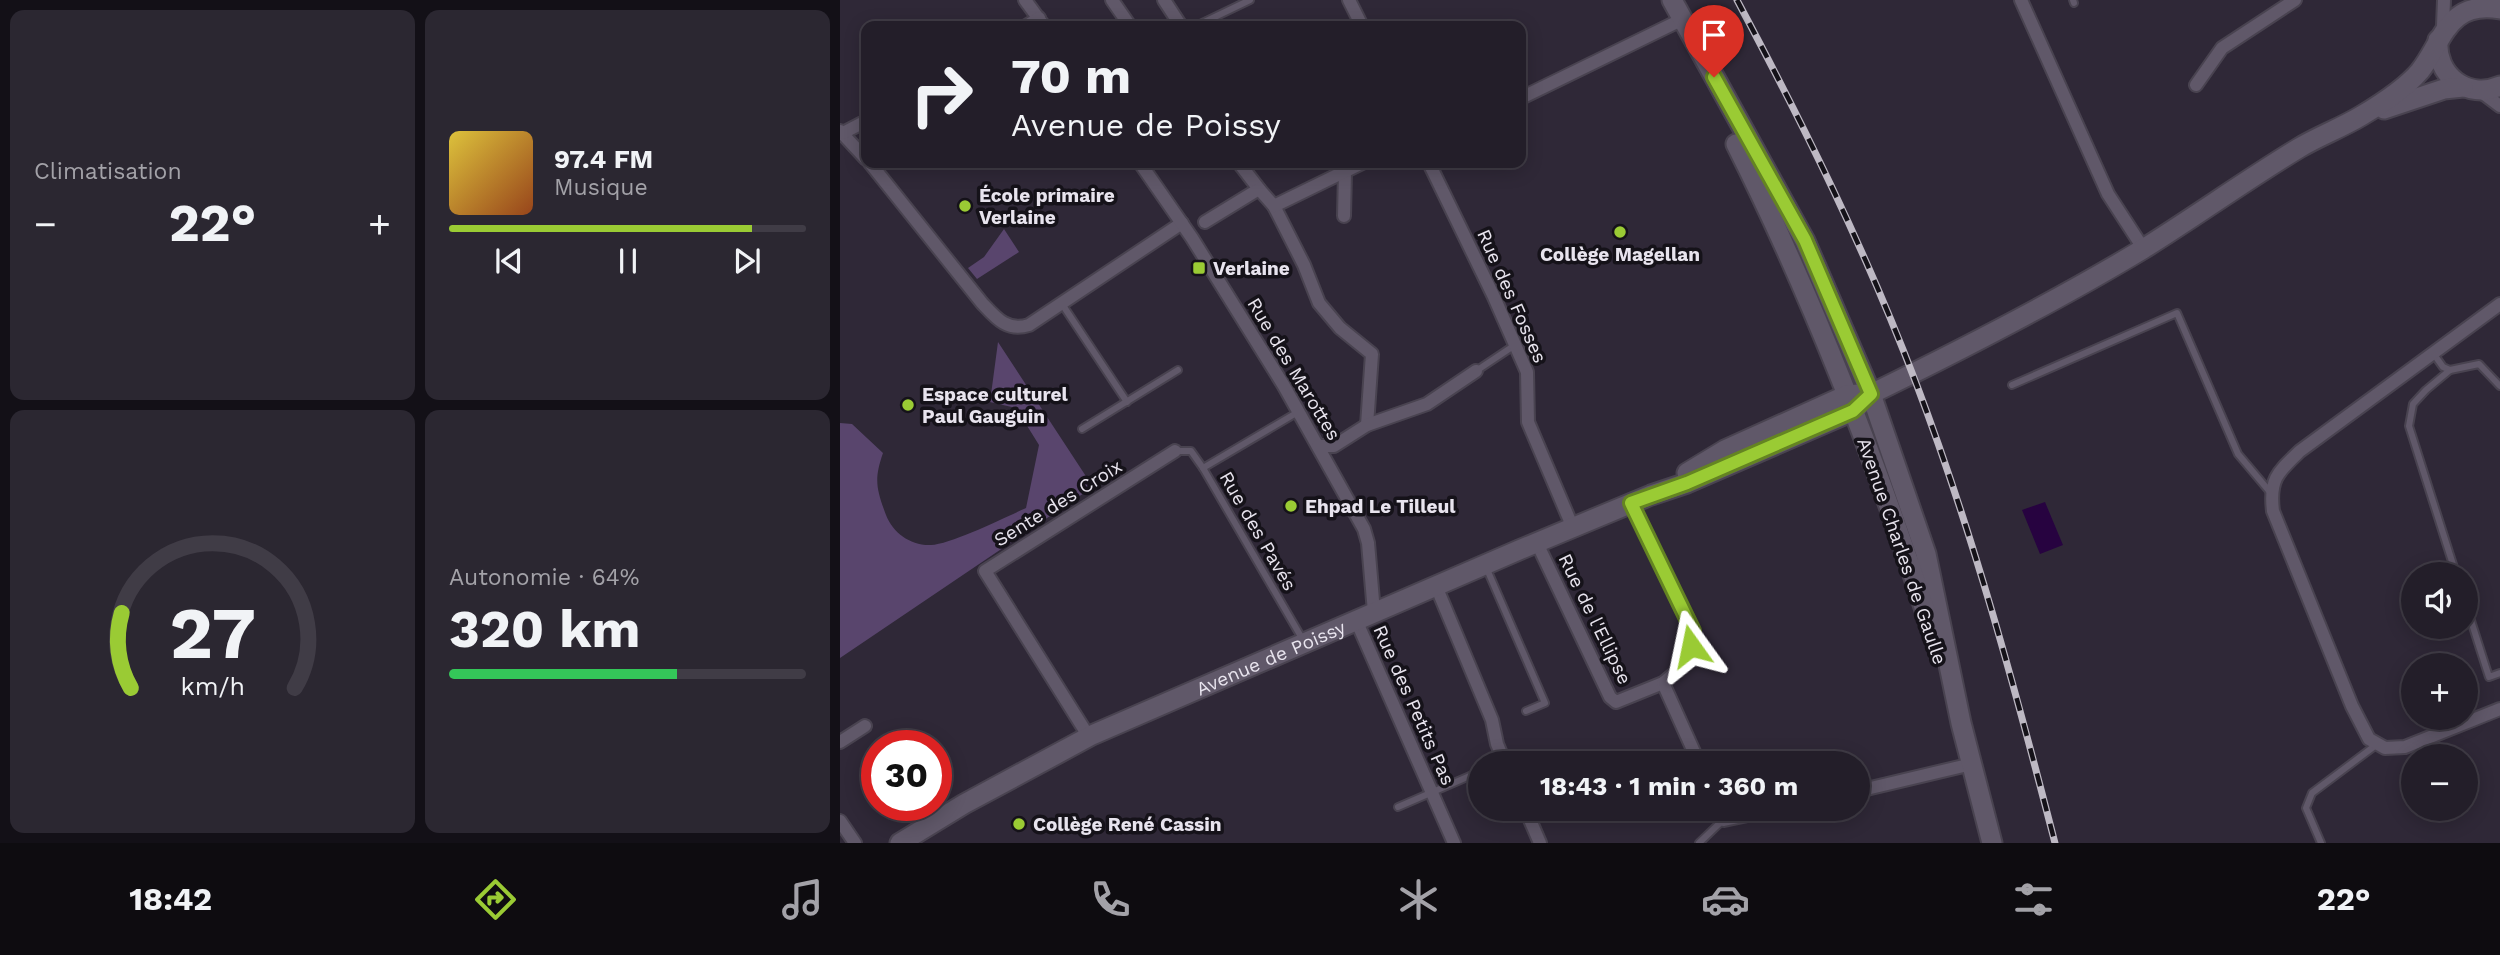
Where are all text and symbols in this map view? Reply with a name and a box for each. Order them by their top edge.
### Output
pin [1684,5,1744,77]
icon: arrive [1695,16,1733,54]
text: 70 m [1011,47,1131,105]
icon: right [896,49,987,140]
text: Avenue de Poissy [1011,106,1281,144]
text: 97.4 FM [554,144,653,174]
text: Climatisation [34,158,182,185]
text: Musique [554,174,648,201]
place label: École primaire Verlaine [979,184,1115,229]
text: 22° [169,193,256,254]
marker: École primaire Verlaine [957,198,973,214]
text: − [34,202,57,246]
text: + [368,202,391,246]
marker: Collège Magellan [1612,224,1628,240]
street label: Rue des Fosses [1472,226,1552,366]
icon: previous [490,242,528,280]
icon: pause [609,242,647,280]
icon: next [728,242,766,280]
place label: Collège Magellan [1540,243,1700,266]
place label: Verlaine [1213,257,1290,280]
marker: Verlaine [1191,260,1207,276]
street label: Rue des Marottes [1242,294,1346,444]
place label: Espace culturel Paul Gauguin [922,383,1069,428]
marker: Espace culturel Paul Gauguin [900,397,916,413]
street label: Avenue Charles de Gaulle [1852,435,1952,667]
street label: Sente des Croix [990,454,1126,552]
street label: Rue des Pavés [1215,467,1301,595]
place label: Ehpad Le Tilleul [1305,495,1456,518]
marker: Ehpad Le Tilleul [1283,498,1299,514]
street label: Rue de l'Ellipse [1553,550,1637,688]
map controls [2401,562,2478,821]
button: sound [2401,562,2478,639]
text: Autonomie · 64% [449,564,640,591]
text: 27 [169,590,256,676]
text: 320 km [449,599,640,660]
position arrow [1654,609,1728,683]
street label: Avenue de Poissy [1192,615,1349,700]
street label: Rue des Petits Pas [1368,621,1460,789]
button: + [2401,653,2478,730]
text: km/h [180,671,245,700]
speed limit sign: 30 [861,730,952,821]
button: − [2401,744,2478,821]
text: 18:43 · 1 min · 360 m [1540,771,1798,801]
place label: Collège René Cassin [1033,813,1222,836]
marker: Collège René Cassin [1011,816,1027,832]
icon: directions [471,875,520,924]
icon: music [778,875,827,924]
icon: phone [1086,875,1135,924]
icon: climate [1394,875,1443,924]
icon: car [1701,875,1750,924]
icon: filters [2009,875,2058,924]
text: 18:42 [129,880,212,918]
text: 22° [2317,880,2371,918]

